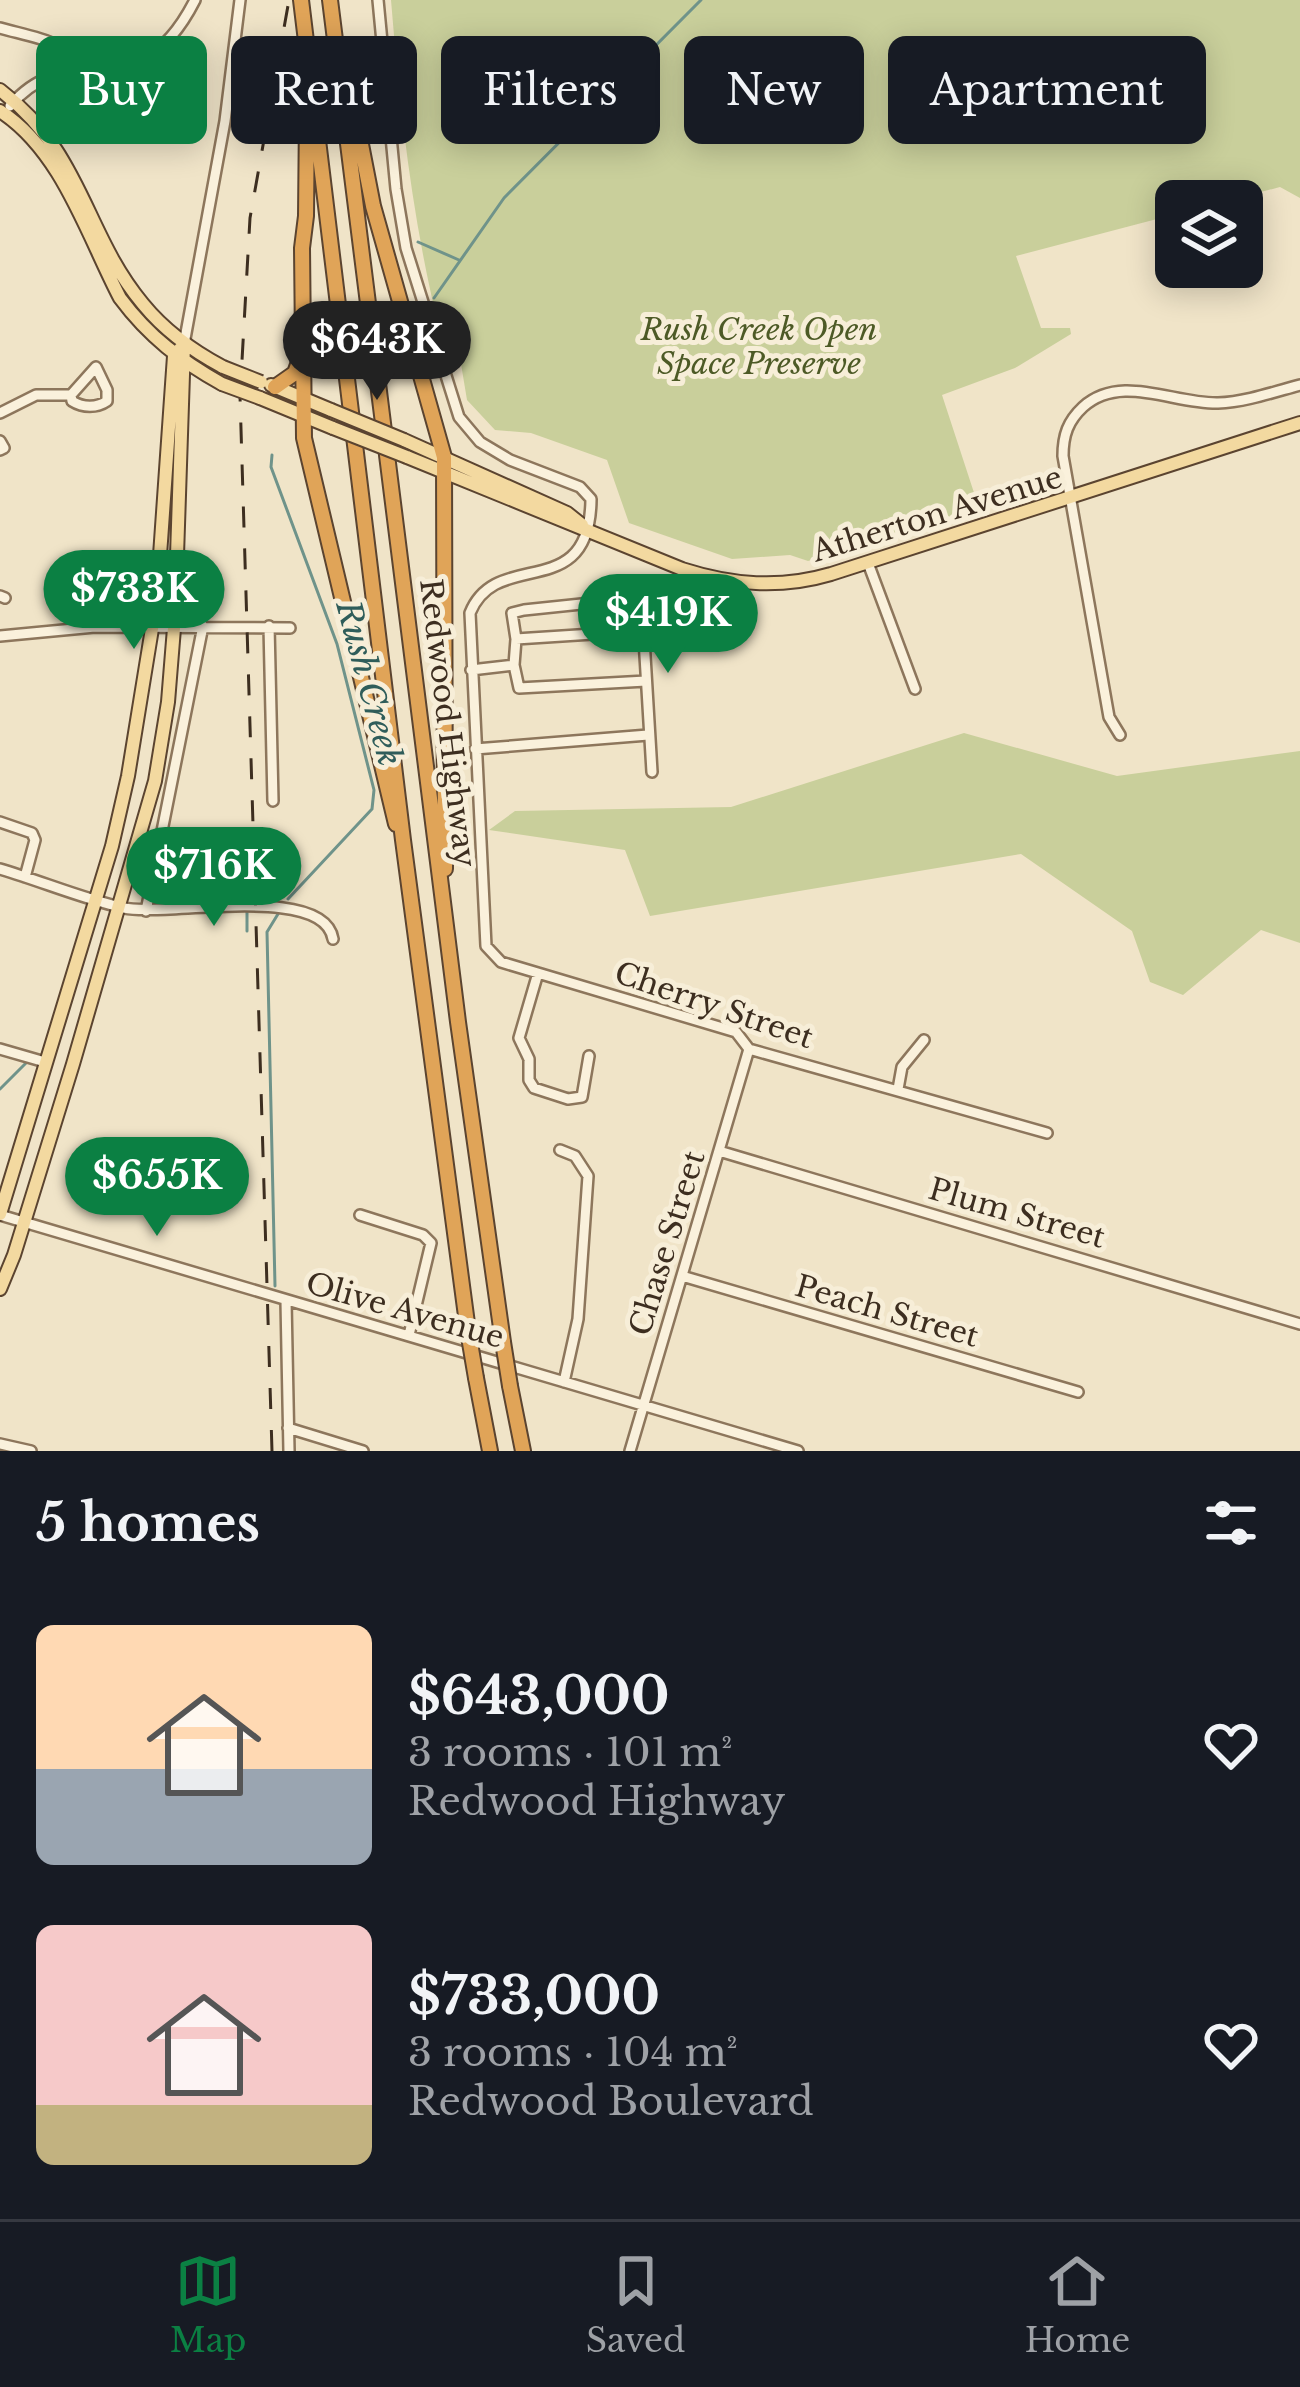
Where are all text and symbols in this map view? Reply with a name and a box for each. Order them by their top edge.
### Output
chip: Buy [36,36,207,144]
chip: Rent [231,36,417,144]
chip: Filters [441,36,660,144]
chip: New [684,36,864,144]
chip: Apartment [888,36,1206,144]
map controls [1155,180,1263,288]
button: layers [1155,180,1263,288]
pin: $643K [293,301,461,403]
park label: Rush Creek Open Space Preserve [640,311,877,382]
text: $643K [310,315,444,364]
street label: Atherton Avenue [806,458,1067,570]
pin: $733K [50,550,218,652]
text: $733K [71,564,197,613]
pin: $419K [584,574,752,676]
street label: Redwood Highway [412,577,484,869]
text: $419K [605,588,731,637]
water label: Rush Creek [327,595,411,770]
pin: $716K [130,827,298,929]
text: $716K [153,841,275,890]
street label: Cherry Street [610,954,819,1057]
pin: $655K [73,1137,241,1239]
street label: Chase Street [621,1146,713,1340]
text: $655K [92,1151,222,1200]
street label: Plum Street [925,1170,1110,1256]
street label: Olive Avenue [302,1264,508,1356]
street label: Peach Street [791,1267,984,1355]
icon: filters [1198,1490,1264,1556]
text: 5 homes [36,1492,260,1555]
text: $643,000 [408,1665,669,1728]
icon: home [132,1673,276,1817]
icon: heart [1198,1712,1264,1778]
text: 3 rooms · 101 m² [408,1728,732,1777]
text: Redwood Highway [408,1777,785,1826]
text: $733,000 [408,1965,660,2028]
icon: home [132,1973,276,2117]
icon: heart [1198,2012,1264,2078]
text: 3 rooms · 104 m² [408,2028,738,2077]
text: Redwood Boulevard [408,2077,814,2126]
tab: Map [170,2248,246,2361]
tab: Saved [586,2248,685,2361]
tab: Home [1025,2248,1130,2361]

